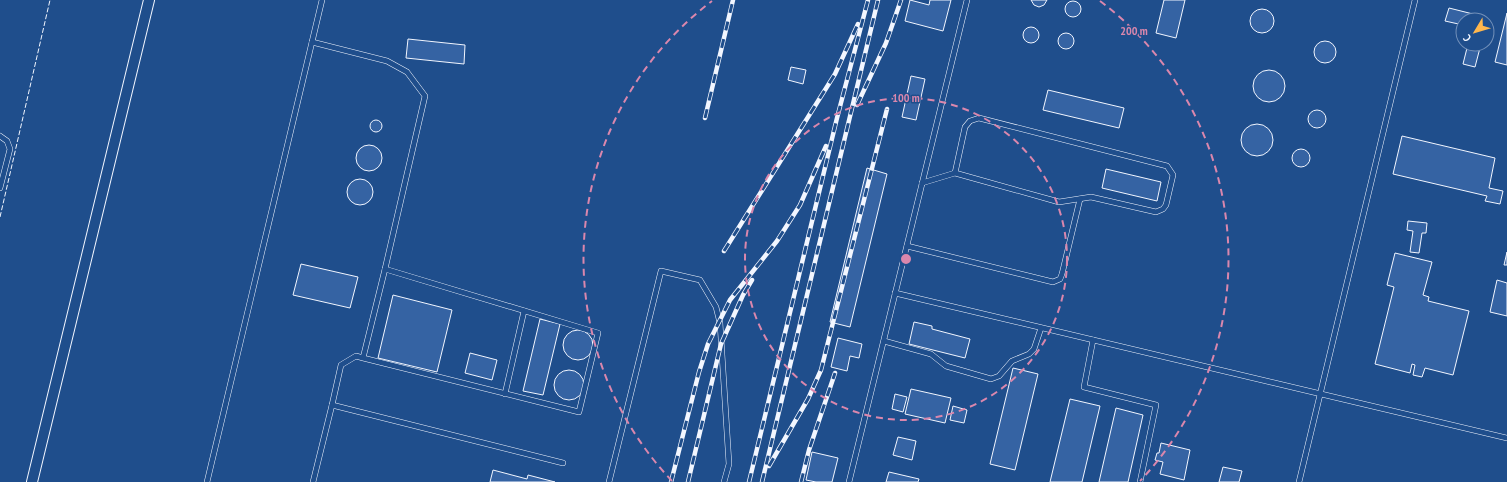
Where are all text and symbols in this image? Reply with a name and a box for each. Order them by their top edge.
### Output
north arrow [1455,12,1495,52]
text: 200 m [1120,23,1148,38]
text: С [1460,32,1474,44]
text: 100 m [892,90,920,105]
centre of rings [899,252,913,266]

